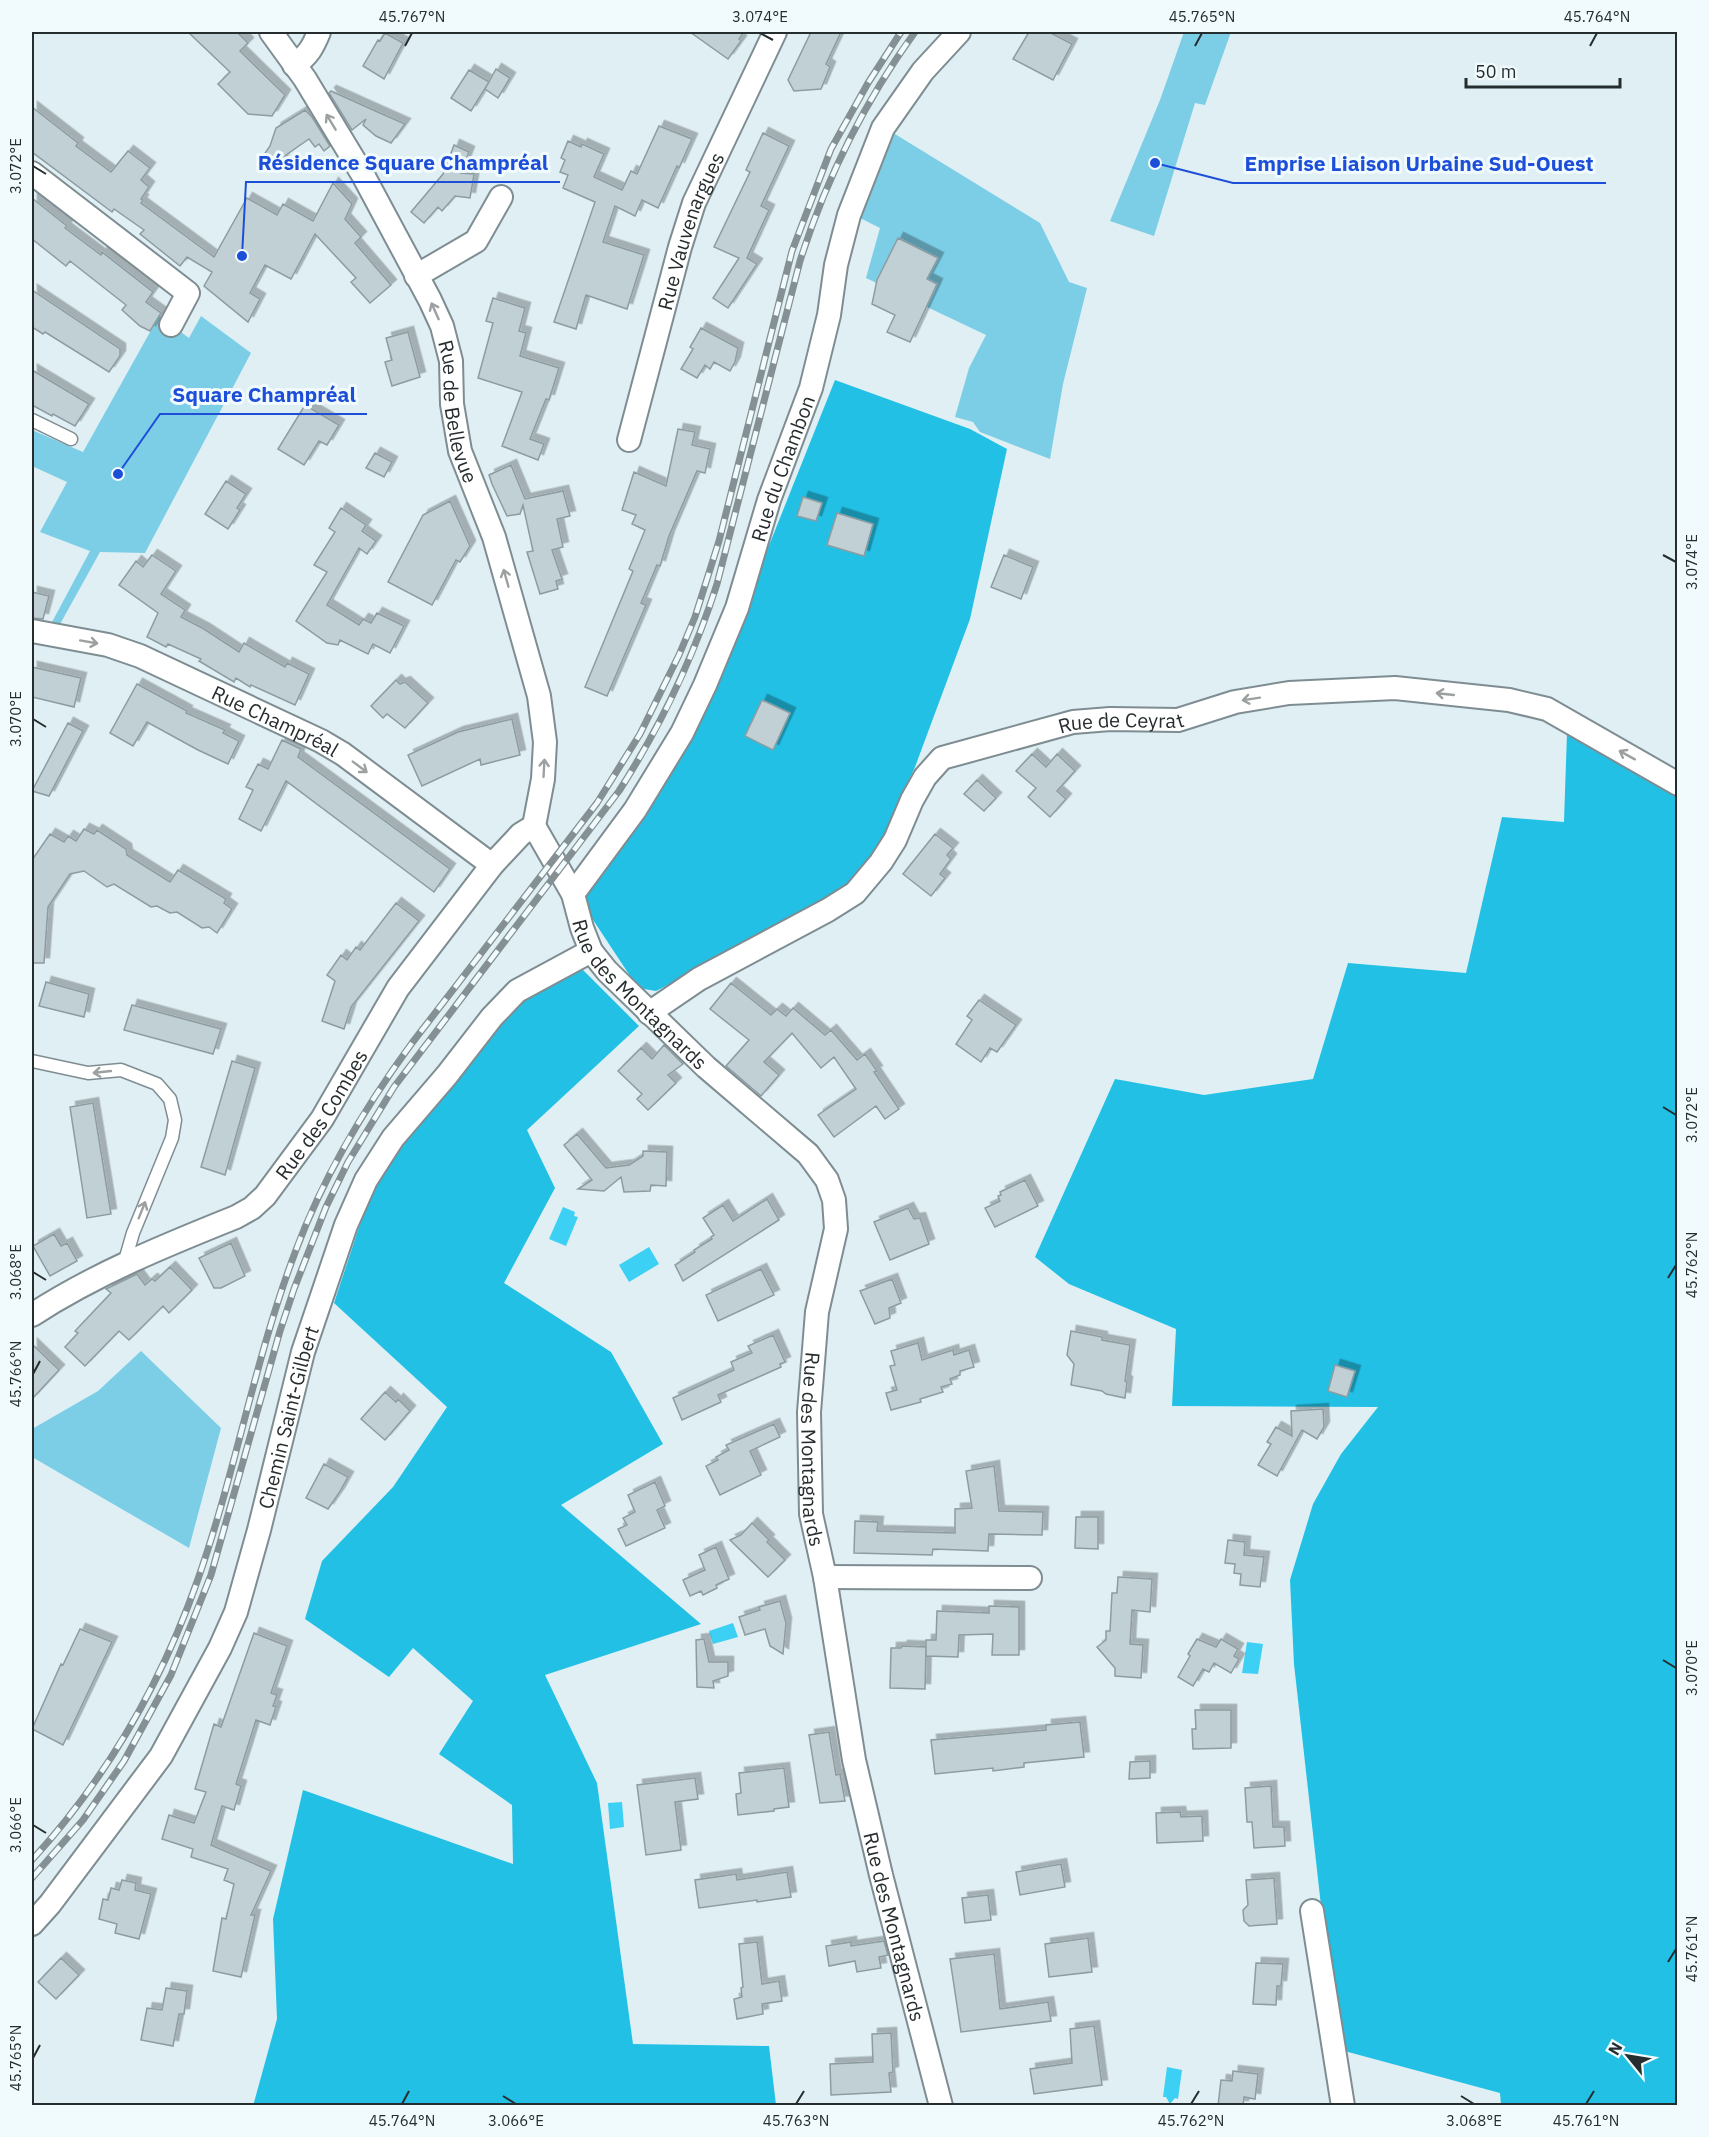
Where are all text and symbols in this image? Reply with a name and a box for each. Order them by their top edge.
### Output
text: 45.767°N [379,7,445,26]
text: 3.074°E [732,7,788,26]
text: 45.765°N [1169,7,1235,26]
text: 45.764°N [1564,7,1630,26]
scale bar [1466,51,1620,89]
text: 50 m [1475,60,1517,83]
one-way arrow [324,114,336,131]
text: 3.072°E [6,138,25,194]
callout: Résidence Square Champréal [246,143,560,182]
callout: Emprise Liaison Urbaine Sud-Ouest [1233,144,1606,183]
street label: Rue Vauvenargues [650,147,730,313]
text: Résidence Square Champréal [258,148,548,176]
text: Emprise Liaison Urbaine Sud-Ouest [1244,149,1594,177]
one-way arrow [429,302,440,320]
street label: Rue de Bellevue [433,337,485,487]
callout: Square Champréal [160,375,367,414]
text: Square Champréal [172,380,356,408]
street label: Rue du Chambon [744,391,821,545]
text: 3.074°E [1682,534,1701,590]
one-way arrow [499,569,511,588]
one-way arrow [79,637,98,648]
street label: Rue Champréal [208,678,344,762]
one-way arrow [1436,688,1456,699]
text: 3.070°E [6,691,25,747]
one-way arrow [1242,694,1262,705]
street label: Rue de Ceyrat [1055,705,1187,739]
one-way arrow [1619,749,1636,761]
one-way arrow [538,759,549,779]
one-way arrow [352,760,368,773]
street label: Rue des Montagnards [567,916,714,1075]
street label: Rue des Combes [268,1044,373,1185]
one-way arrow [93,1067,113,1078]
text: 3.072°E [1682,1087,1701,1143]
one-way arrow [137,1201,148,1220]
text: 45.762°N [1682,1232,1701,1298]
text: 3.068°E [6,1244,25,1300]
street label: Chemin Saint-Gilbert [251,1322,325,1512]
text: 45.766°N [6,1341,25,1407]
street label: Rue des Montagnards [795,1351,831,1549]
text: 3.070°E [1682,1640,1701,1696]
text: 3.066°E [6,1797,25,1853]
street label: Rue des Montagnards [858,1829,932,2024]
text: 45.761°N [1682,1916,1701,1982]
text: 45.765°N [6,2025,25,2091]
north arrow [1598,2026,1658,2086]
text: N [1603,2038,1627,2059]
text: 45.764°N [369,2111,435,2130]
text: 3.066°E [488,2111,544,2130]
text: 45.763°N [763,2111,829,2130]
text: 45.762°N [1158,2111,1224,2130]
text: 3.068°E [1446,2111,1502,2130]
text: 45.761°N [1553,2111,1619,2130]

